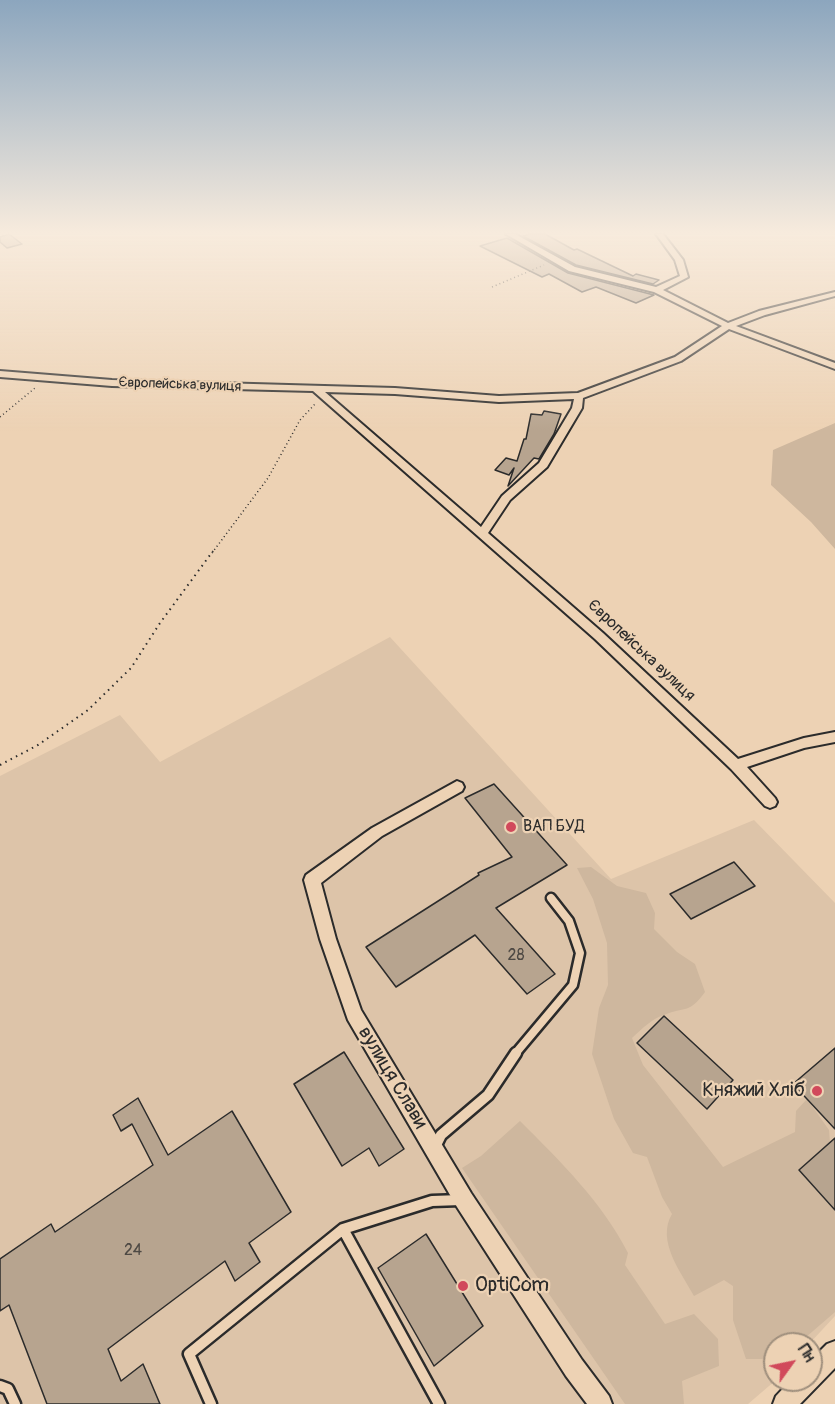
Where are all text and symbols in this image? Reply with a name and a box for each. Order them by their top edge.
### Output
street label: Європейська вулиця [119,374,241,396]
street label: Європейська вулиця [583,596,699,706]
place label: ВАП БУД [523,817,584,837]
marker: ВАП БУД [504,820,518,834]
house number: 28 [507,946,525,966]
street label: вулиця Слави [352,1023,432,1133]
place label: Княжий Хліб [702,1079,805,1103]
marker: Княжий Хліб [810,1084,824,1098]
house number: 24 [124,1241,142,1261]
place label: OptiCom [475,1274,549,1298]
marker: OptiCom [456,1279,470,1293]
north arrow [763,1332,823,1392]
text: Пн [793,1340,820,1366]

